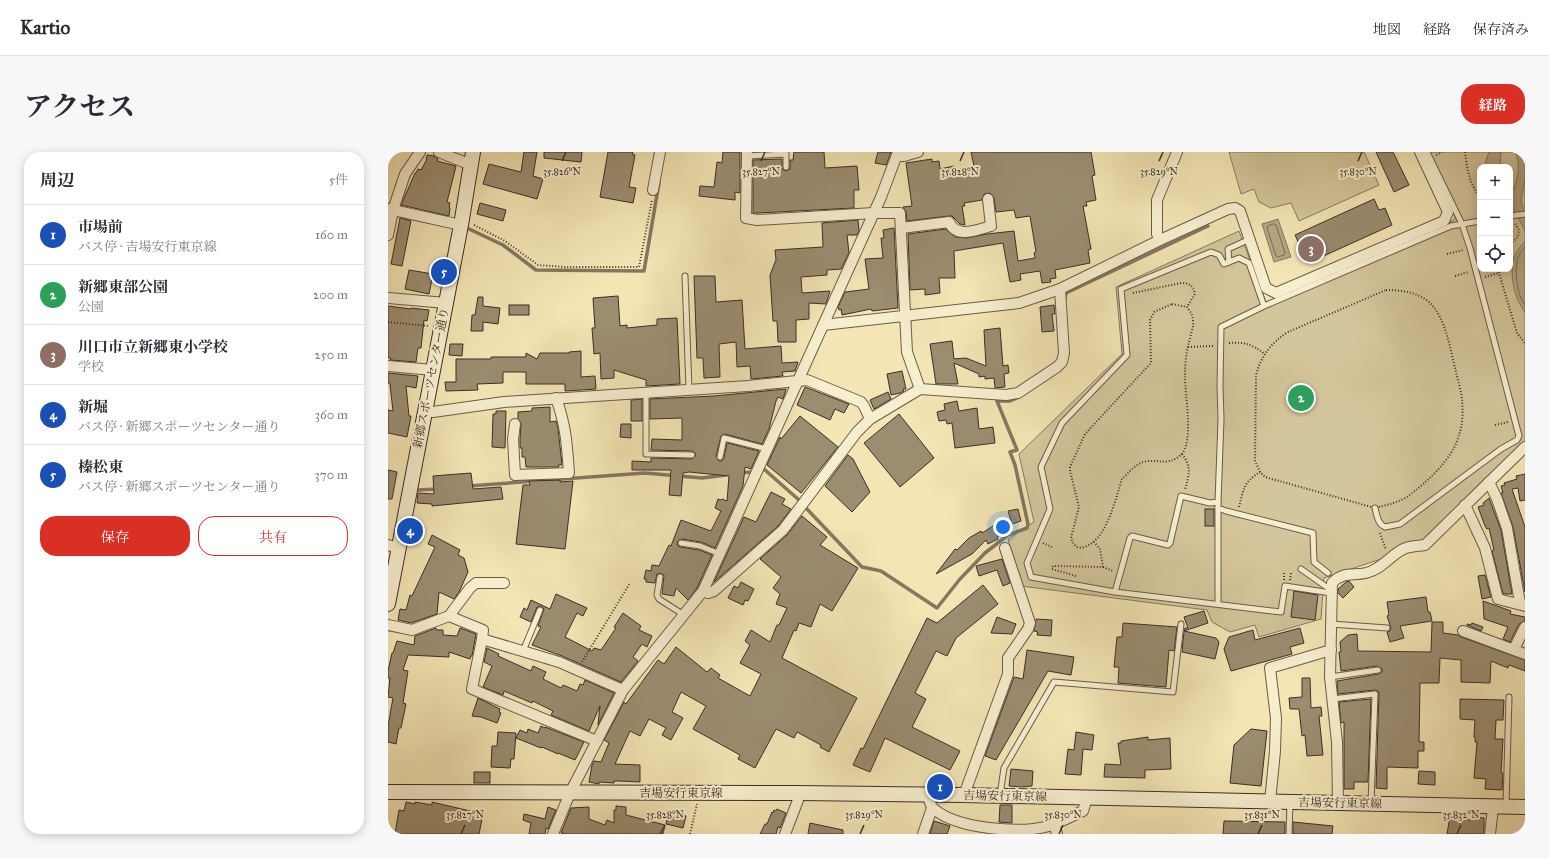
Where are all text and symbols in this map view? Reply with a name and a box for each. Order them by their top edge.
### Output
text: Kartio [20,16,70,39]
text: 地図 [1373,21,1401,38]
text: 経路 [1423,21,1451,38]
text: 保存済み [1473,21,1529,38]
button: 経路 [1461,84,1525,124]
text: アクセス [24,89,135,124]
map controls [1477,164,1513,272]
button: + [1477,164,1513,200]
text: 35.826°N [543,166,581,178]
text: 35.827°N [742,166,780,178]
text: 35.828°N [941,166,980,178]
text: 35.829°N [1140,166,1179,178]
text: 35.830°N [1339,166,1377,178]
text: 周辺 [40,170,74,191]
text: 5件 [329,172,348,188]
button: − [1477,200,1513,236]
text: 市場前 [78,218,123,236]
text: 1 [50,227,56,243]
text: 160 m [315,227,348,243]
pin: 3 [1298,234,1324,264]
button: locate [1477,236,1513,272]
text: バス停 · 吉場安行東京線 [78,239,216,255]
pin: 5 [431,257,457,287]
text: 新郷東部公園 [78,278,168,296]
text: 2 [50,287,56,303]
text: 200 m [313,287,348,303]
text: 公園 [78,299,104,315]
street label: 新郷スポーツセンター通り [410,306,452,450]
text: 川口市立新郷東小学校 [78,338,228,356]
text: 3 [50,347,56,363]
text: 250 m [314,347,348,363]
text: 学校 [78,359,104,375]
pin: 2 [1288,383,1314,413]
text: 新堀 [78,398,108,416]
text: 4 [49,407,57,423]
text: 360 m [315,407,348,423]
text: バス停 · 新郷スポーツセンター通り [78,419,280,435]
text: 榛松東 [78,458,123,476]
text: 5 [50,467,56,483]
text: 370 m [315,467,348,483]
text: バス停 · 新郷スポーツセンター通り [78,479,280,495]
button: 保存 [40,516,190,556]
button: 共有 [198,516,348,556]
pin: 4 [397,516,423,546]
your location [993,517,1013,537]
pin: 1 [927,772,953,802]
street label: 吉場安行東京線 [639,786,723,800]
street label: 吉場安行東京線 [963,788,1047,804]
street label: 吉場安行東京線 [1298,795,1382,811]
text: 35.827°N [446,809,484,821]
text: 35.828°N [646,809,685,821]
text: 35.829°N [845,809,884,821]
text: 35.830°N [1044,809,1082,821]
text: 35.831°N [1244,809,1280,821]
text: 35.832°N [1443,809,1480,821]

